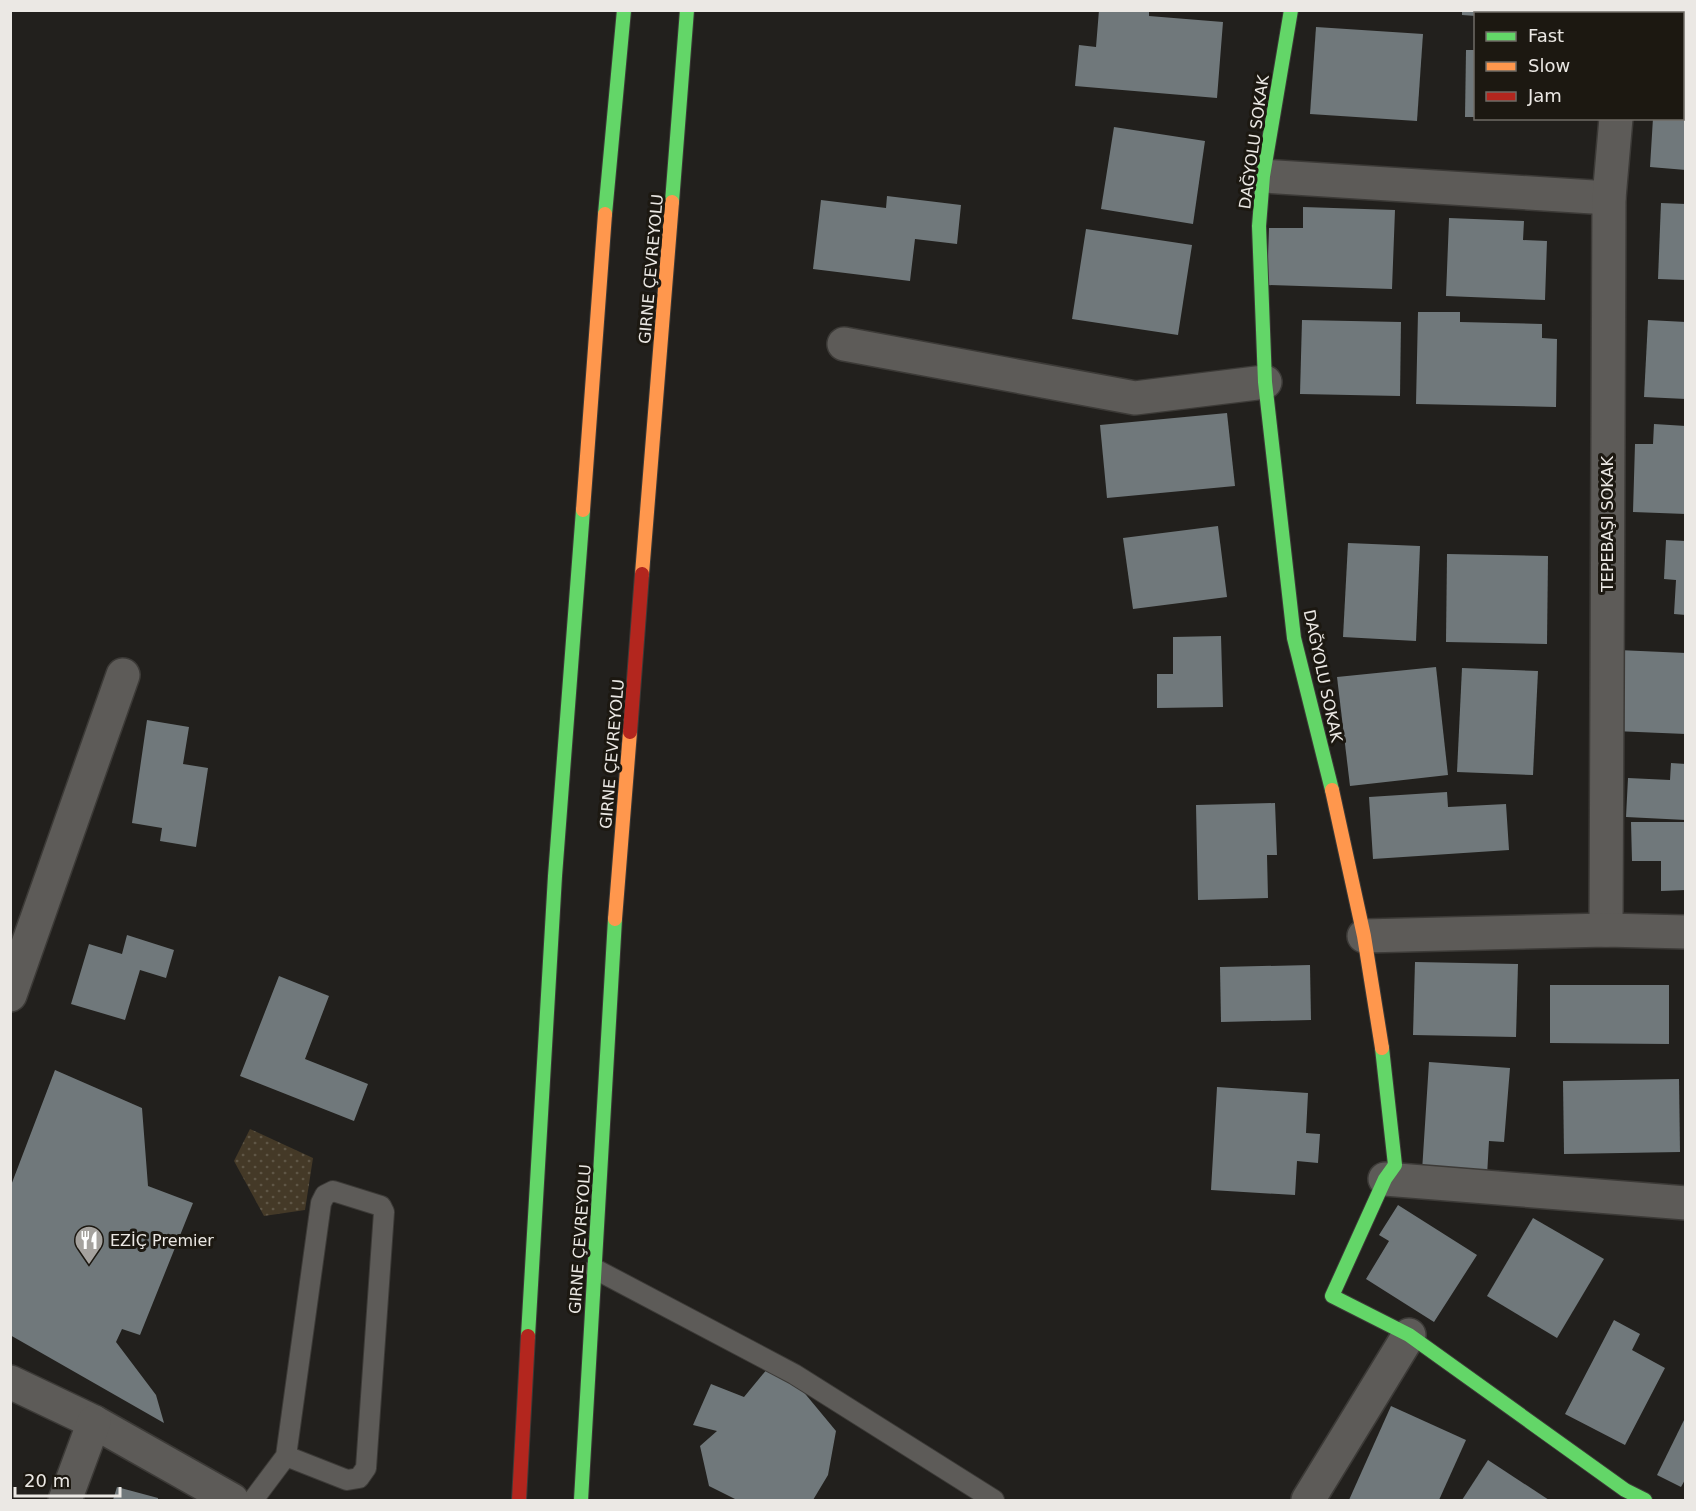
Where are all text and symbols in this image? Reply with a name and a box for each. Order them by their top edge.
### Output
legend [1474,12,1684,120]
text: Fast [1528,25,1564,46]
text: Slow [1528,55,1570,76]
street label: DAĞYOLU SOKAK [1235,73,1273,210]
text: Jam [1527,85,1562,106]
street label: GIRNE ÇEVREYOLU [635,193,667,345]
street label: TEPEBAŞI SOKAK [1598,456,1617,593]
street label: DAĞYOLU SOKAK [1300,608,1346,745]
street label: GIRNE ÇEVREYOLU [596,678,628,830]
street label: GIRNE ÇEVREYOLU [565,1163,595,1315]
restaurant icon: EZİÇ Premier [73,1224,105,1266]
place label: EZİÇ Premier [110,1231,214,1250]
scale bar [15,1460,120,1498]
text: 20 m [24,1470,70,1491]

